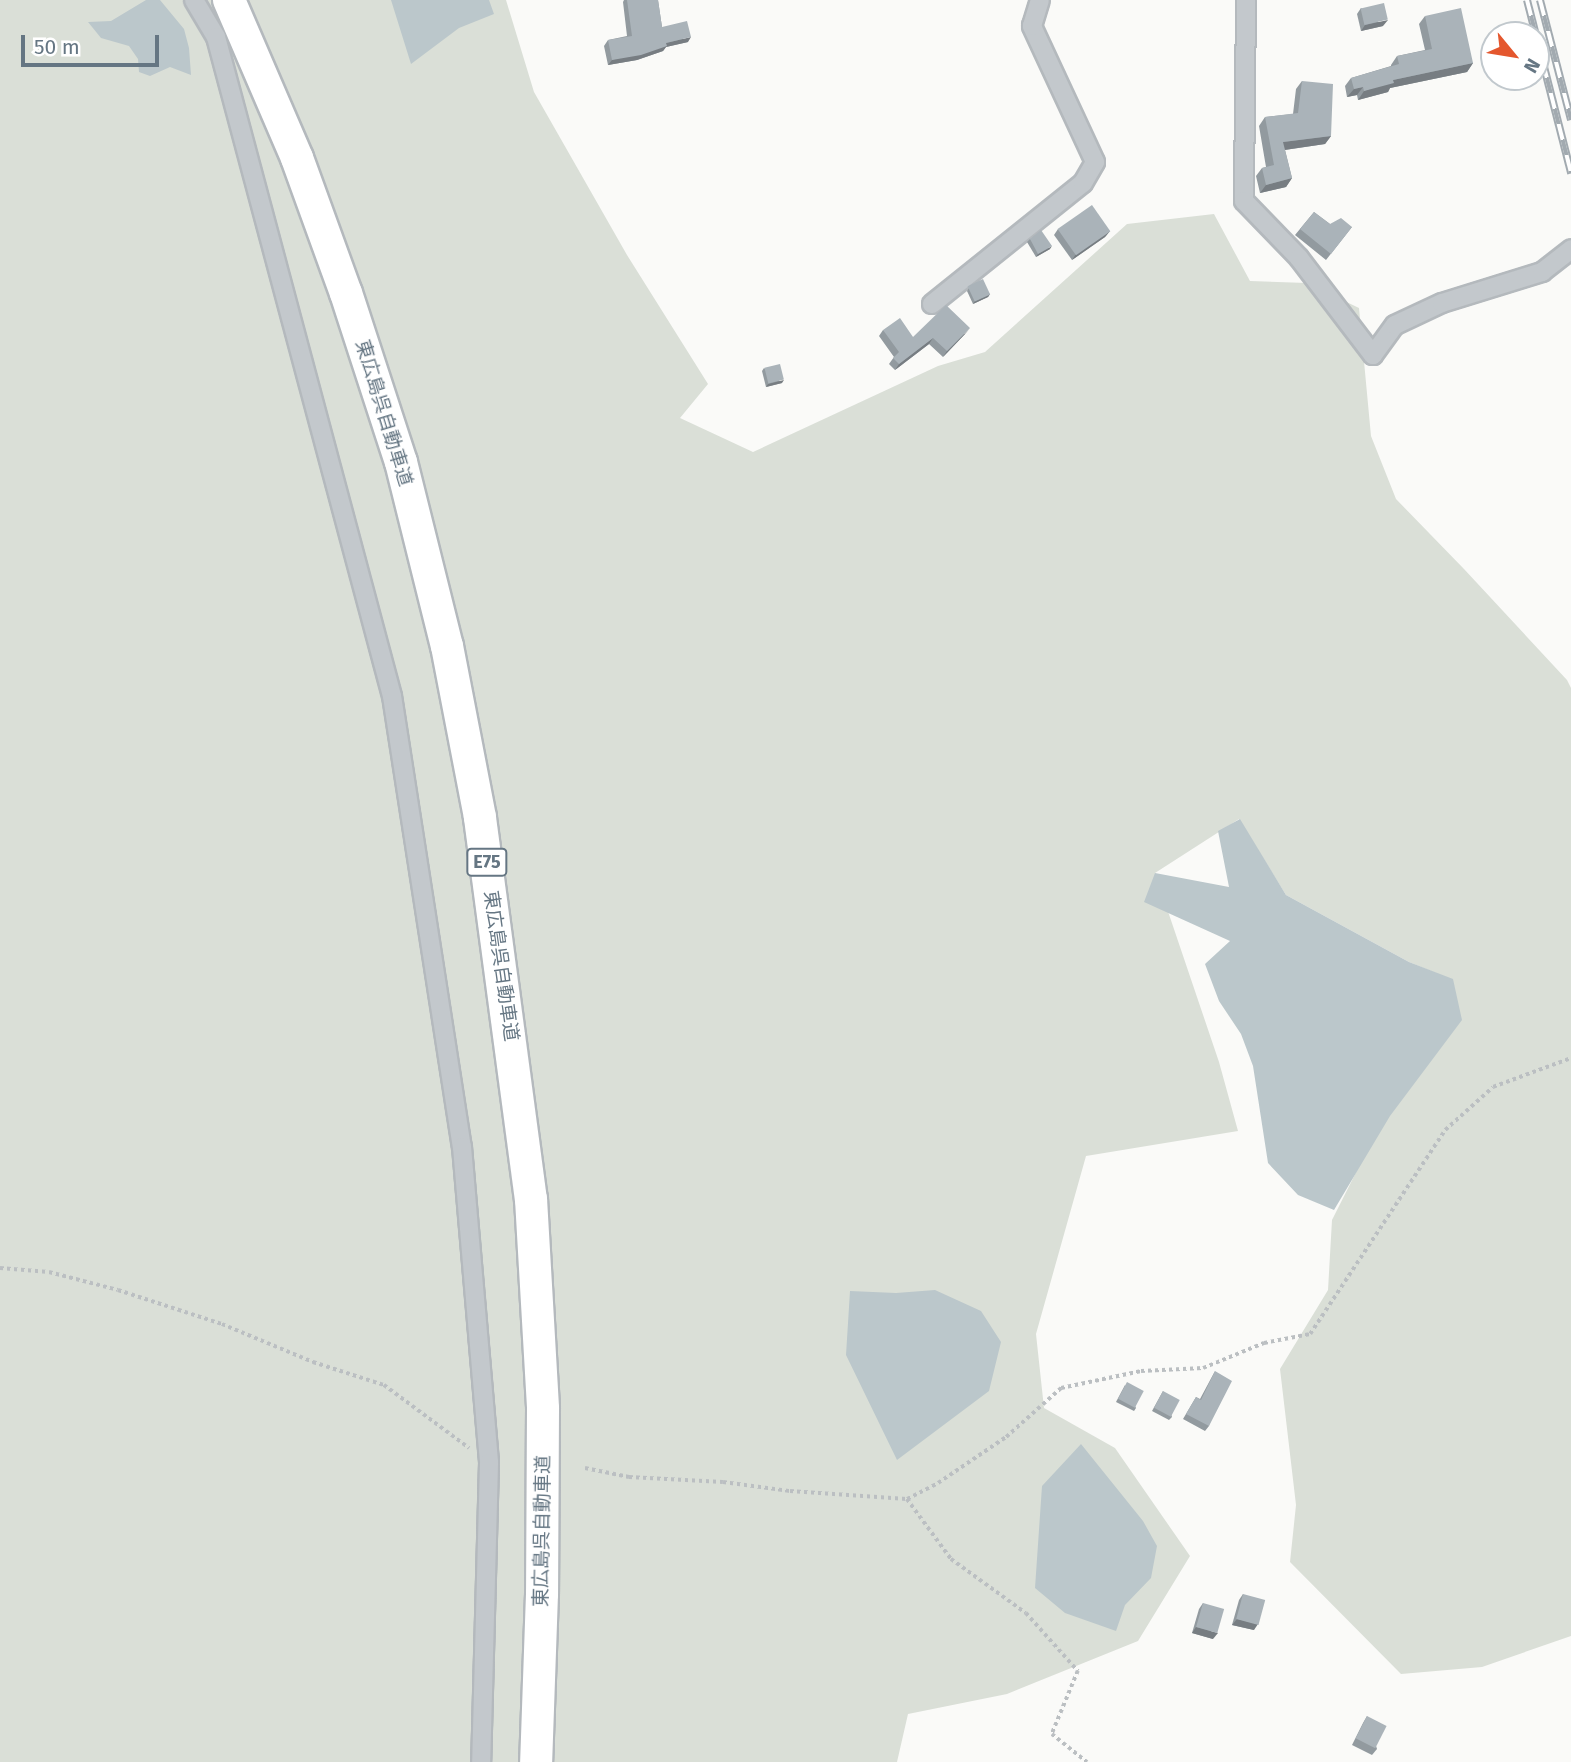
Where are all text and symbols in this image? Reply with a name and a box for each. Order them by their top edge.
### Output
scale bar [24,21,163,65]
north arrow [1480,21,1550,91]
text: 50 m [34,34,80,60]
text: N [1519,55,1545,77]
street label: 東広島呉自動車道 [351,337,417,489]
road number: E75 [466,848,508,876]
street label: 東広島呉自動車道 [479,889,523,1043]
street label: 東広島呉自動車道 [529,1455,555,1607]

